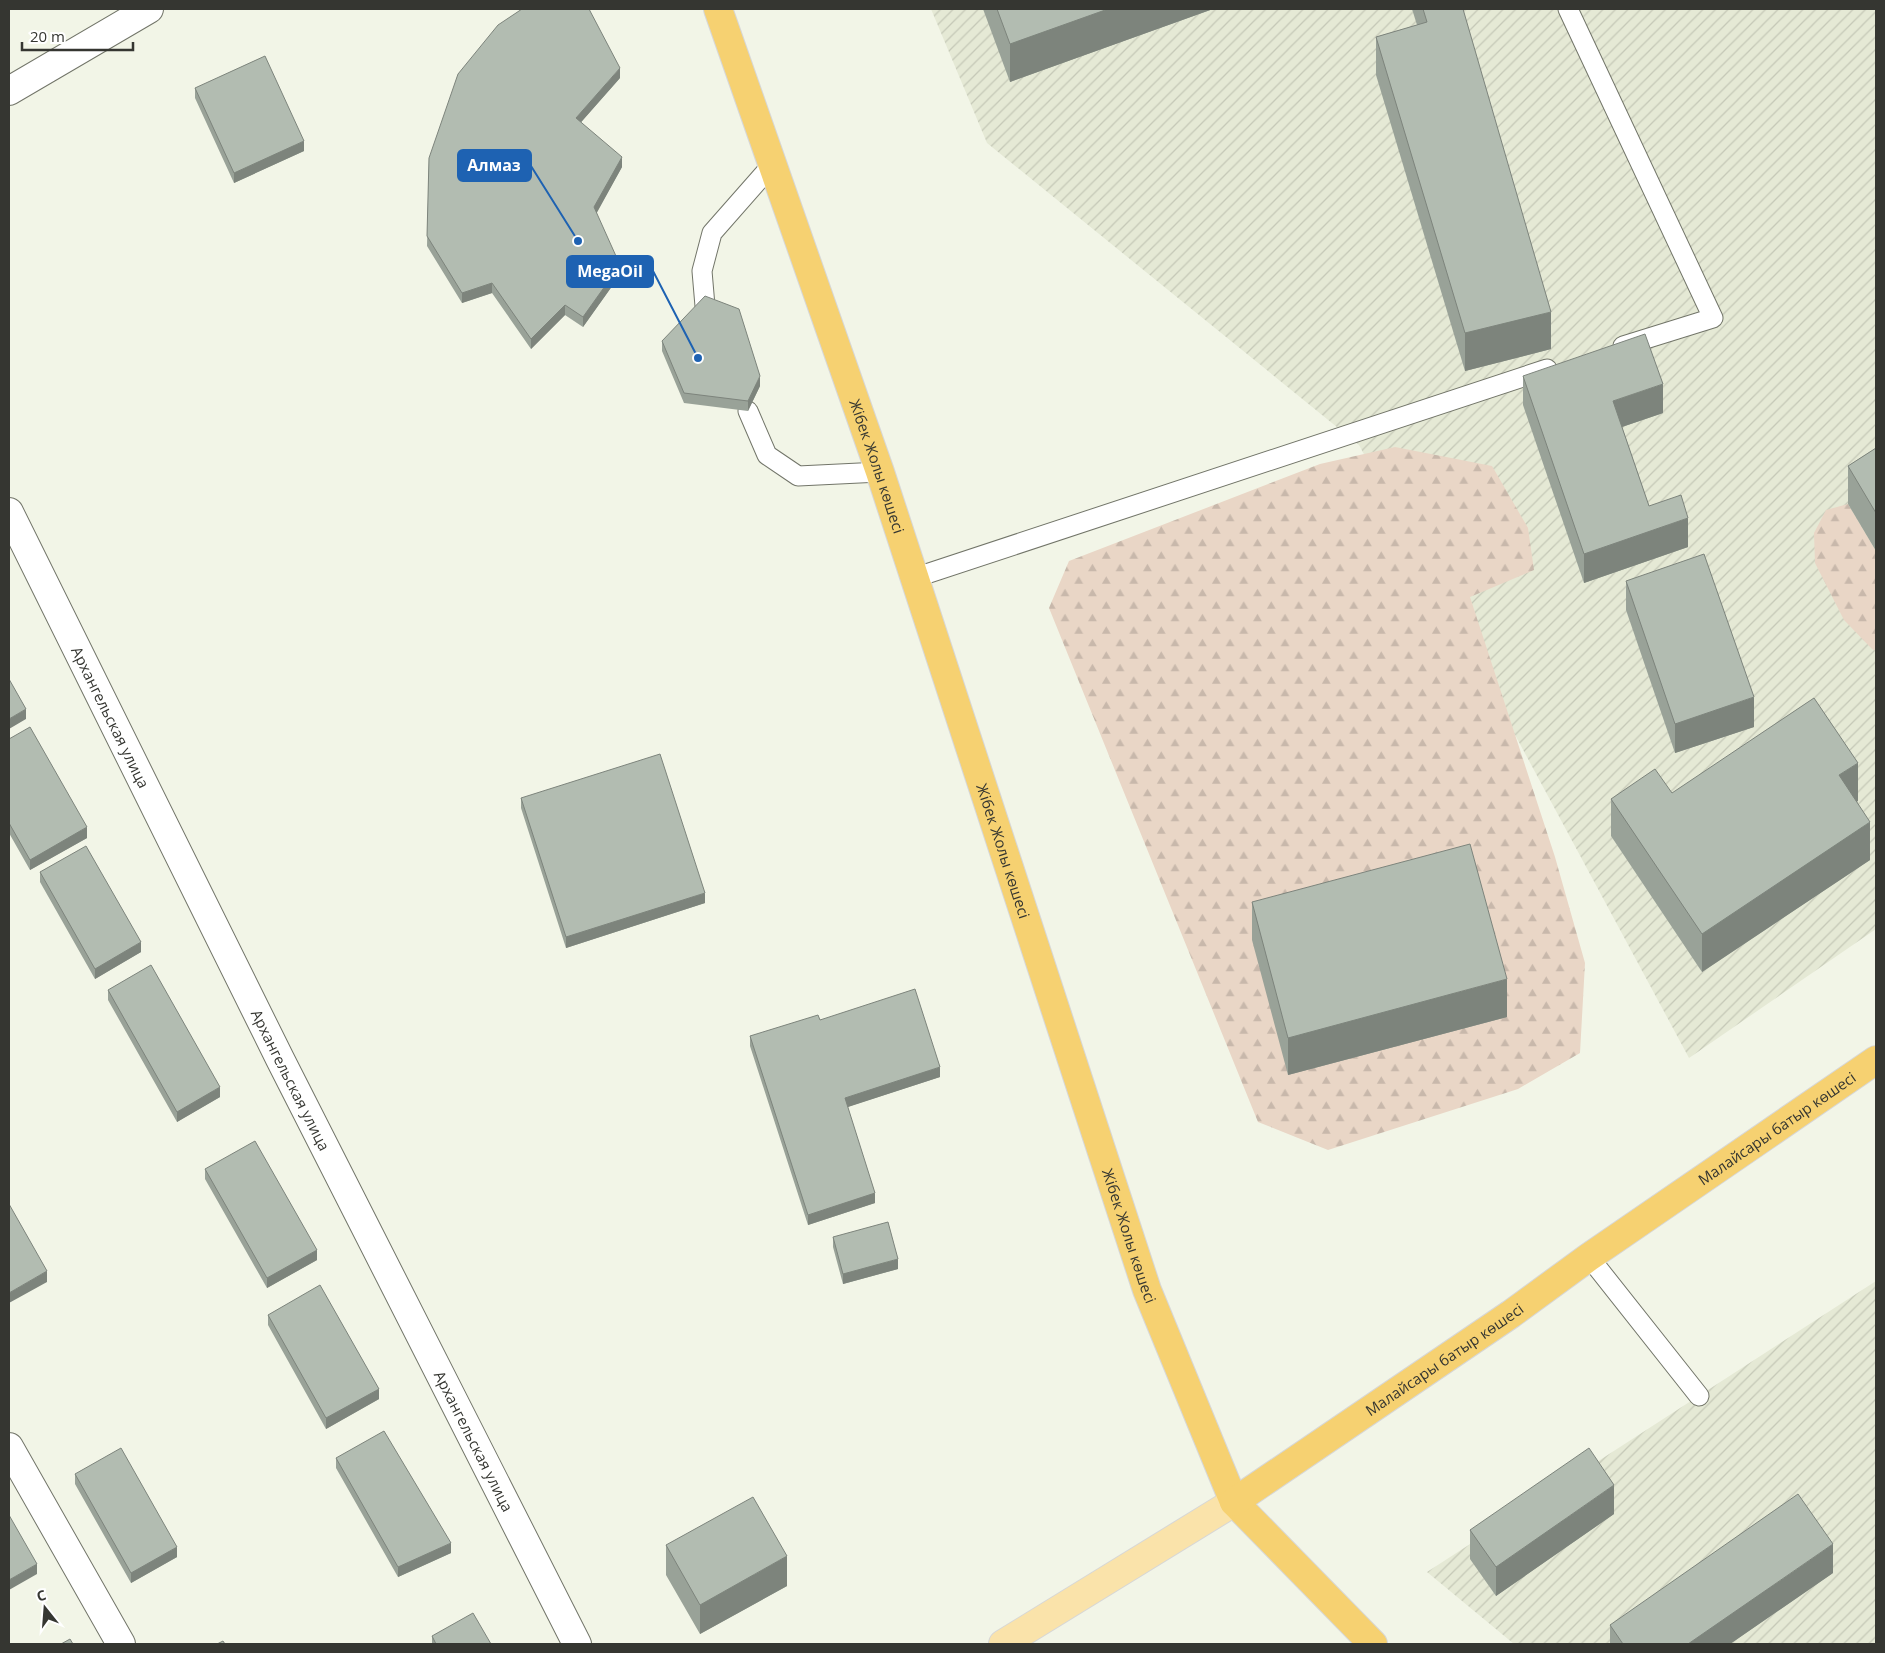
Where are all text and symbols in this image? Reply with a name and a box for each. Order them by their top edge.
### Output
scale bar [22,20,134,52]
text: 20 m [30,26,65,46]
callout: Алмаз [458,150,531,181]
text: Алмаз [467,154,521,176]
callout: MegaOil [567,256,653,287]
text: MegaOil [577,260,643,282]
street label: Жібек Жолы көшесі [845,396,909,536]
street label: Архангельская улица [67,643,154,791]
street label: Жібек Жолы көшесі [972,781,1035,921]
street label: Архангельская улица [247,1006,335,1154]
street label: Малайсары батыр көшесі [1694,1067,1859,1189]
street label: Жібек Жолы көшесі [1098,1166,1161,1306]
street label: Малайсары батыр көшесі [1361,1298,1527,1420]
street label: Архангельская улица [430,1367,518,1515]
north arrow [20,1583,70,1633]
text: С [34,1585,48,1605]

